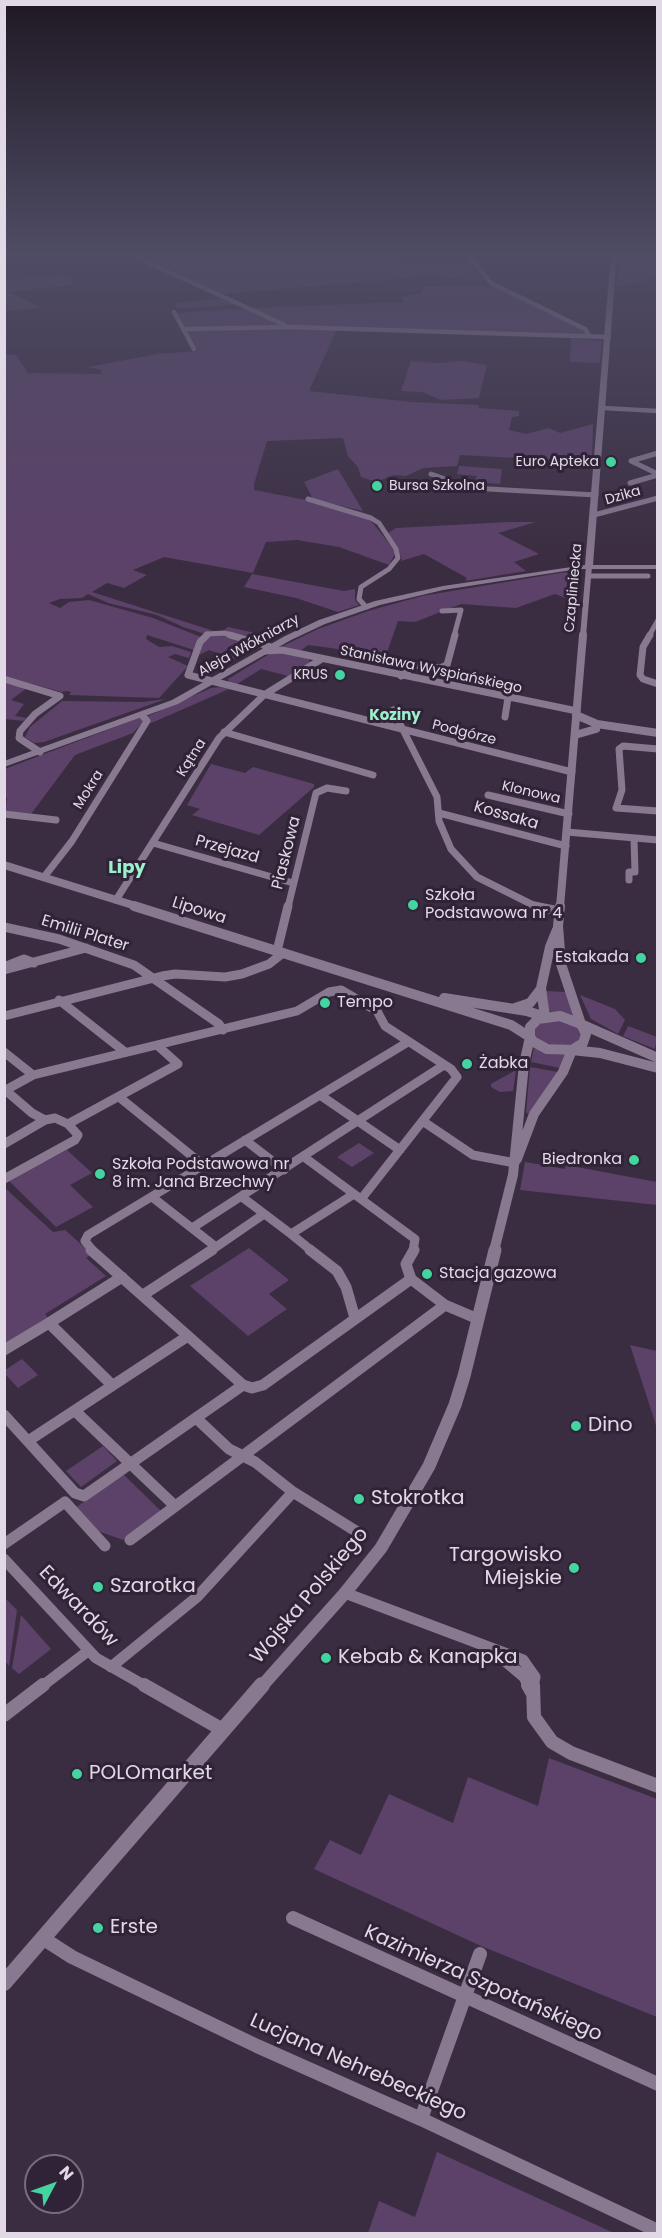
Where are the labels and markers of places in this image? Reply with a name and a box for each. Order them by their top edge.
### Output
place label: Euro Apteka [516,454,599,470]
marker: Euro Apteka [604,455,618,469]
place label: Bursa Szkolna [389,478,485,494]
marker: Bursa Szkolna [370,479,384,493]
place label: KRUS [293,667,328,683]
marker: KRUS [333,668,347,682]
place label: Szkoła Podstawowa nr 4 [425,886,562,924]
marker: Szkoła Podstawowa nr 4 [406,898,420,912]
place label: Estakada [555,948,629,968]
marker: Estakada [634,951,648,965]
place label: Tempo [337,993,393,1013]
marker: Tempo [318,996,332,1010]
place label: Żabka [479,1054,528,1074]
marker: Żabka [460,1057,474,1071]
place label: Biedronka [542,1150,622,1170]
marker: Biedronka [627,1153,641,1167]
place label: Szkoła Podstawowa nr 8 im. Jana Brzechwy [112,1155,289,1193]
marker: Szkoła Podstawowa nr 8 im. Jana Brzechwy [93,1167,107,1181]
place label: Stacja gazowa [439,1264,557,1284]
marker: Stacja gazowa [420,1267,434,1281]
place label: Dino [588,1414,633,1438]
marker: Dino [569,1419,583,1433]
place label: Stokrotka [371,1487,464,1511]
marker: Stokrotka [352,1492,366,1506]
place label: Targowisko Miejskie [449,1544,562,1591]
marker: Targowisko Miejskie [567,1561,581,1575]
place label: Szarotka [110,1575,196,1599]
marker: Szarotka [91,1580,105,1594]
place label: Kebab & Kanapka [338,1646,518,1670]
marker: Kebab & Kanapka [319,1651,333,1665]
place label: POLOmarket [89,1762,212,1786]
marker: POLOmarket [70,1767,84,1781]
place label: Erste [110,1916,158,1940]
marker: Erste [91,1921,105,1935]

